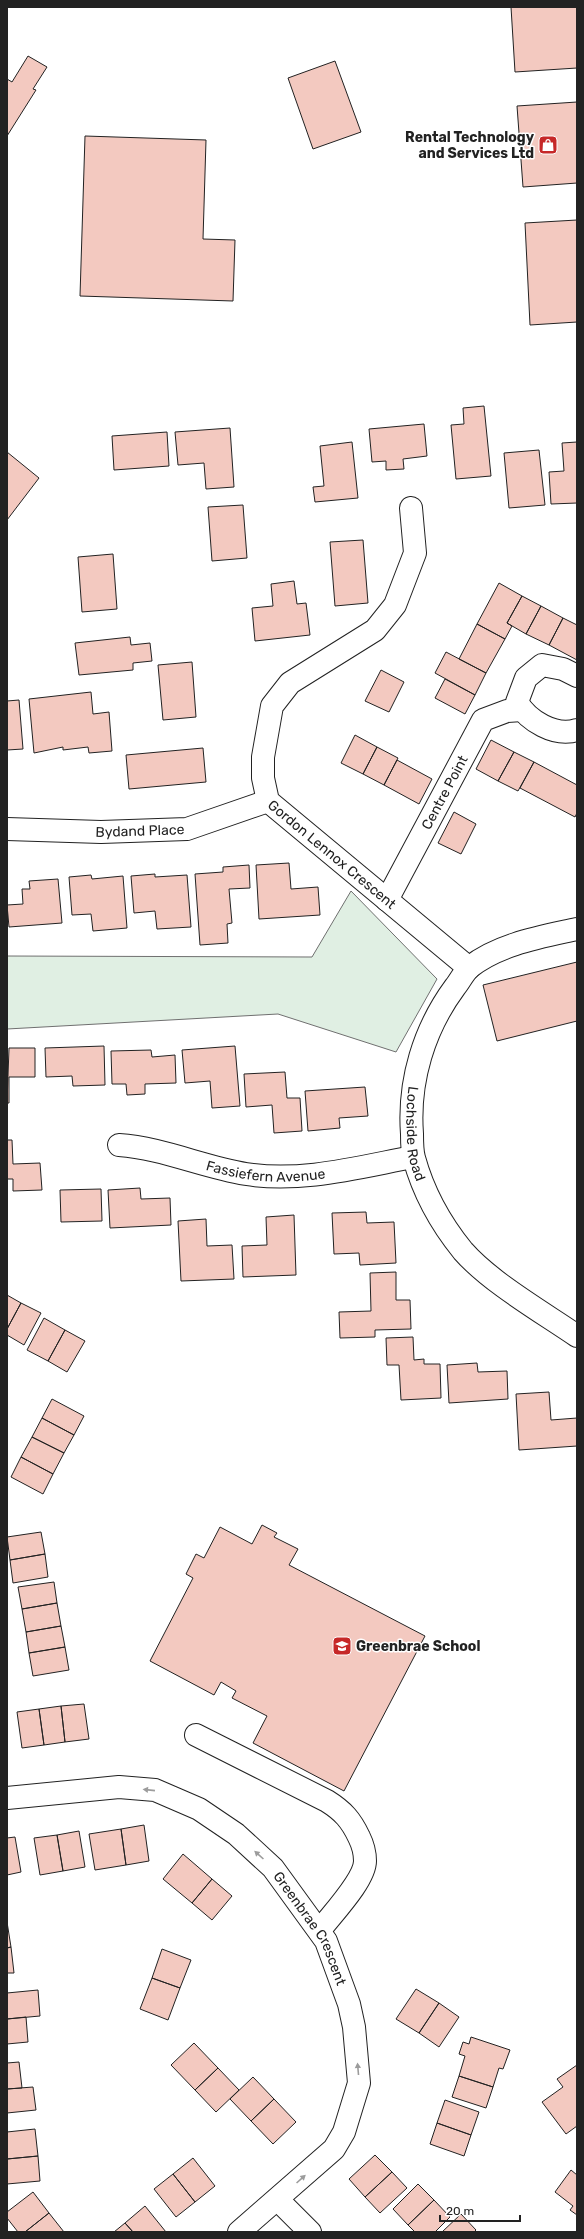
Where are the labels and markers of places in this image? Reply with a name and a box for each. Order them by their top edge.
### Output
place label: Rental Technology and Services Ltd [405,129,535,162]
shop icon: Rental Technology and Services Ltd [537,134,559,156]
school or university icon: Greenbrae School [331,1635,353,1657]
place label: Greenbrae School [356,1638,480,1655]

